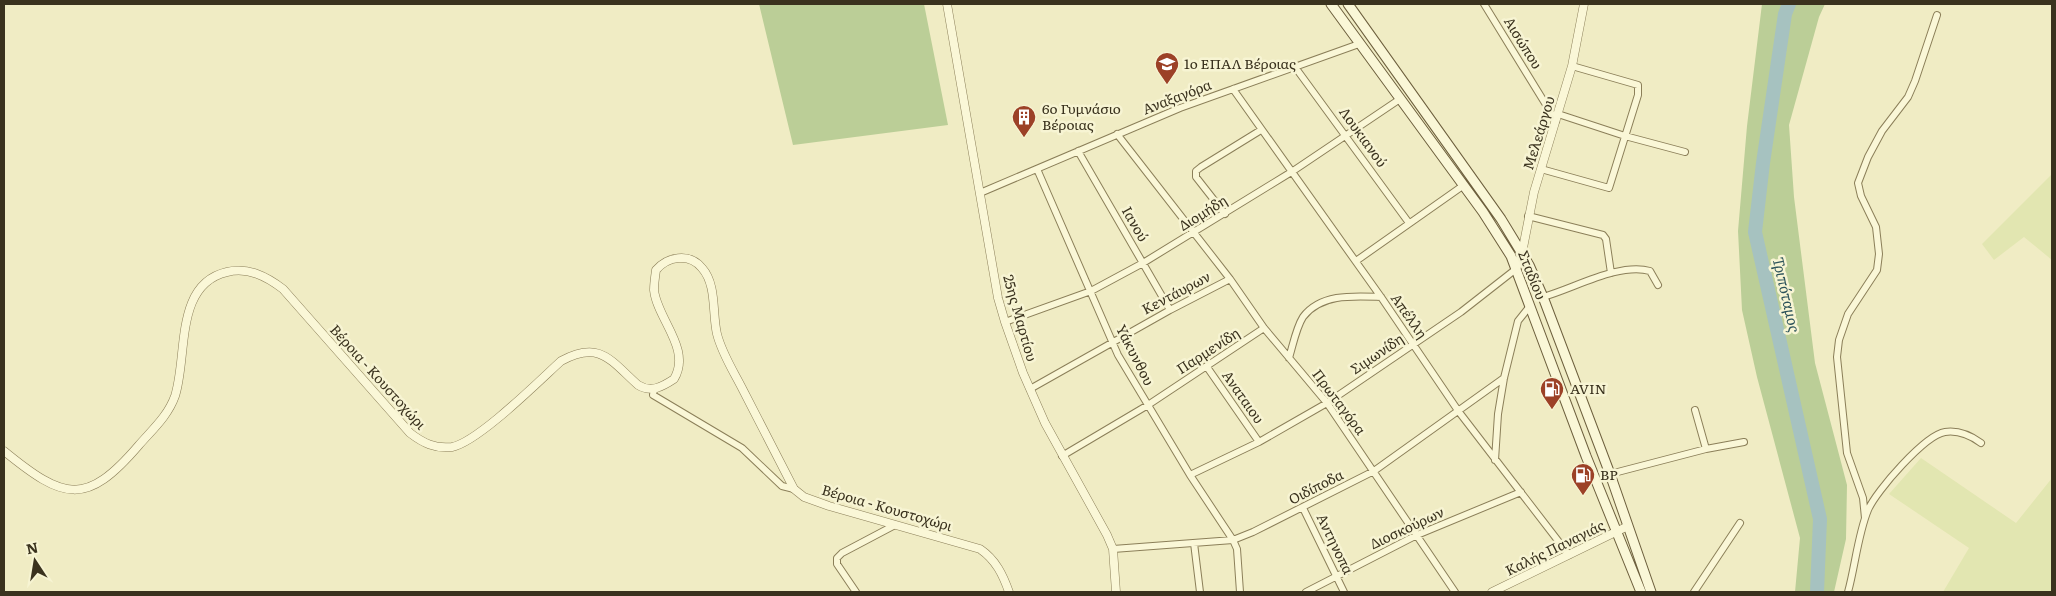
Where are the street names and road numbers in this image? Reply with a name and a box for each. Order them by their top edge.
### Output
street label: Αισώπου [1500,13,1548,72]
street label: Αναξαγόρα [1139,74,1214,118]
street label: Μελεάργου [1517,93,1559,172]
street label: Λουκιανού [1335,102,1392,171]
street label: Διομήδη [1175,190,1230,235]
street label: Ιανού [1118,202,1154,245]
street label: Σταδίου [1514,247,1552,302]
street label: Κεντάυρων [1138,266,1213,319]
street label: 25ης Μαρτίου [999,272,1043,363]
street label: Απέλλη [1387,289,1433,342]
street label: Βέροια - Κουστοχώρι [326,319,432,434]
street label: Υάκυνθου [1112,321,1160,388]
street label: Παρμενίδη [1172,322,1243,378]
street label: Σιμωνίδη [1346,328,1407,378]
street label: Πρωταγόρα [1308,364,1371,439]
street label: Αναταιου [1218,366,1269,427]
street label: Οιδίποδα [1285,464,1347,508]
street label: Βέροια - Κουστοχώρι [820,479,956,536]
street label: Διοσκούρων [1366,501,1447,553]
street label: Αντηνοπα [1313,510,1359,578]
street label: Καλής Παναγιάς [1502,514,1608,580]

